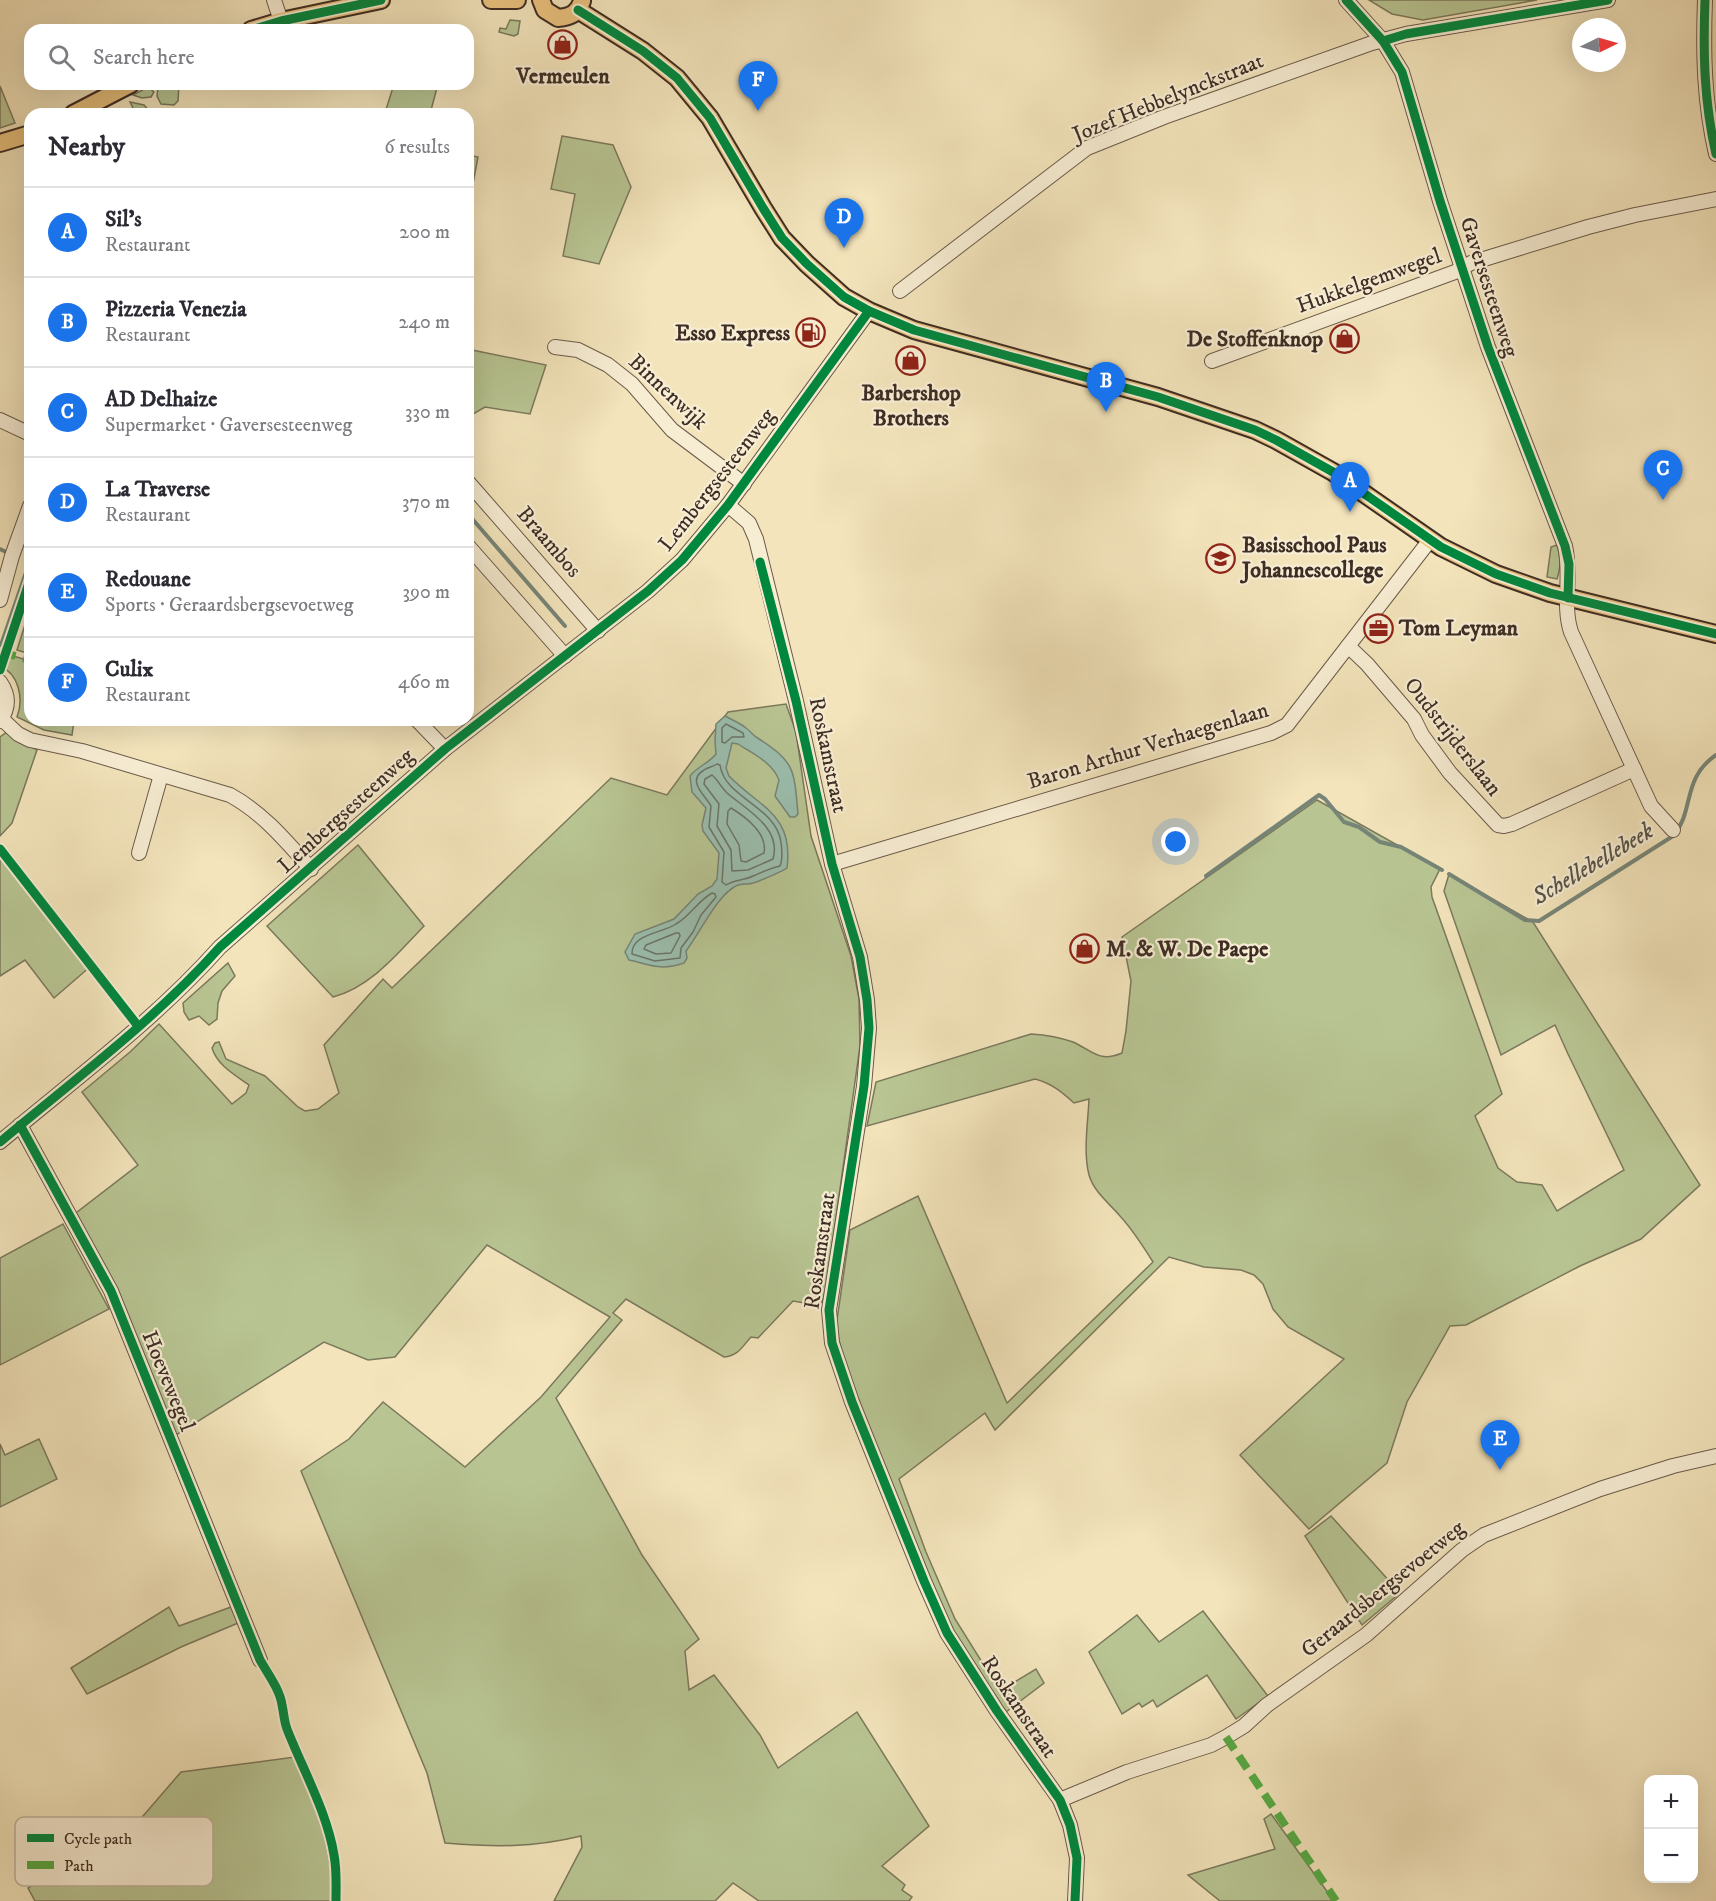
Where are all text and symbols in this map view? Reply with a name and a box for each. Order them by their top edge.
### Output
north arrow [1572,18,1626,72]
search box [24,24,474,90]
shop icon: Vermeulen [547,28,579,60]
icon: search [45,41,78,74]
text: Search here [93,44,195,71]
street label: Jozef Hebbelynckstraat [1067,47,1267,149]
pin: F [738,62,777,111]
place label: Vermeulen [515,63,610,90]
text: Nearby [48,131,125,164]
text: 6 results [384,135,450,160]
pin: D [824,198,864,248]
text: Sil's [105,206,142,233]
street label: Gaversesteenweg [1454,213,1524,361]
text: A [61,220,74,245]
text: 200 m [399,220,450,245]
text: Restaurant [105,233,190,258]
street label: Hukkelgemwegel [1293,242,1445,320]
text: Pizzeria Venezia [105,296,247,323]
text: B [61,310,74,335]
text: 240 m [399,310,450,335]
fuel station icon: Esso Express [795,317,827,349]
place label: Esso Express [675,320,791,347]
text: Restaurant [105,323,190,348]
shop icon: De Stoffenknop [1328,323,1360,355]
place label: De Stoffenknop [1187,326,1323,353]
shop icon: Barbershop Brothers [895,345,927,377]
street label: Binnenwijk [623,348,713,436]
pin: B [1086,362,1126,412]
place label: Barbershop Brothers [861,380,961,432]
text: AD Delhaize [105,386,217,413]
text: C [61,400,74,425]
text: 330 m [405,400,450,425]
street label: Lembergsesteenweg [653,403,781,557]
text: Supermarket · Gaversesteenweg [105,413,352,438]
pin: C [1644,450,1682,500]
pin: A [1330,462,1370,512]
text: La Traverse [105,476,210,503]
text: D [60,490,75,515]
text: 370 m [402,490,450,515]
street label: Braambos [511,501,587,583]
text: Restaurant [105,503,190,528]
place label: Basisschool Paus Johannescollege [1239,532,1387,584]
school or university icon: Basisschool Paus Johannescollege [1205,542,1237,574]
text: Redouane [105,566,191,593]
text: E [60,580,75,605]
text: 390 m [402,580,450,605]
text: Sports · Geraardsbergsevoetweg [105,593,354,618]
office icon: Tom Leyman [1362,612,1394,644]
place label: Tom Leyman [1398,615,1519,642]
text: Culix [105,656,153,683]
text: F [61,670,74,695]
text: 460 m [398,670,450,695]
street label: Oudstrijderslaan [1398,672,1508,802]
text: Restaurant [105,683,190,708]
street label: Roskamstraat [803,695,853,815]
street label: Baron Arthur Verhaegenlaan [1024,696,1272,796]
street label: Lembergsesteenweg [272,743,420,879]
water label: Schellebellebeek [1526,816,1659,913]
your location [1161,827,1190,856]
shop icon: M. & W. De Paepe [1069,933,1101,965]
place label: M. & W. De Paepe [1106,936,1268,963]
street label: Roskamstraat [798,1191,842,1311]
street label: Hoevewegel [136,1327,201,1436]
pin: E [1480,1420,1520,1470]
street label: Geraardsbergsevoetweg [1296,1514,1471,1663]
street label: Roskamstraat [975,1651,1063,1763]
map controls [1644,1775,1698,1883]
button: + [1644,1775,1698,1829]
legend [15,1817,213,1886]
text: Cycle path [64,1829,133,1849]
button: − [1644,1829,1698,1883]
text: Path [64,1856,94,1876]

